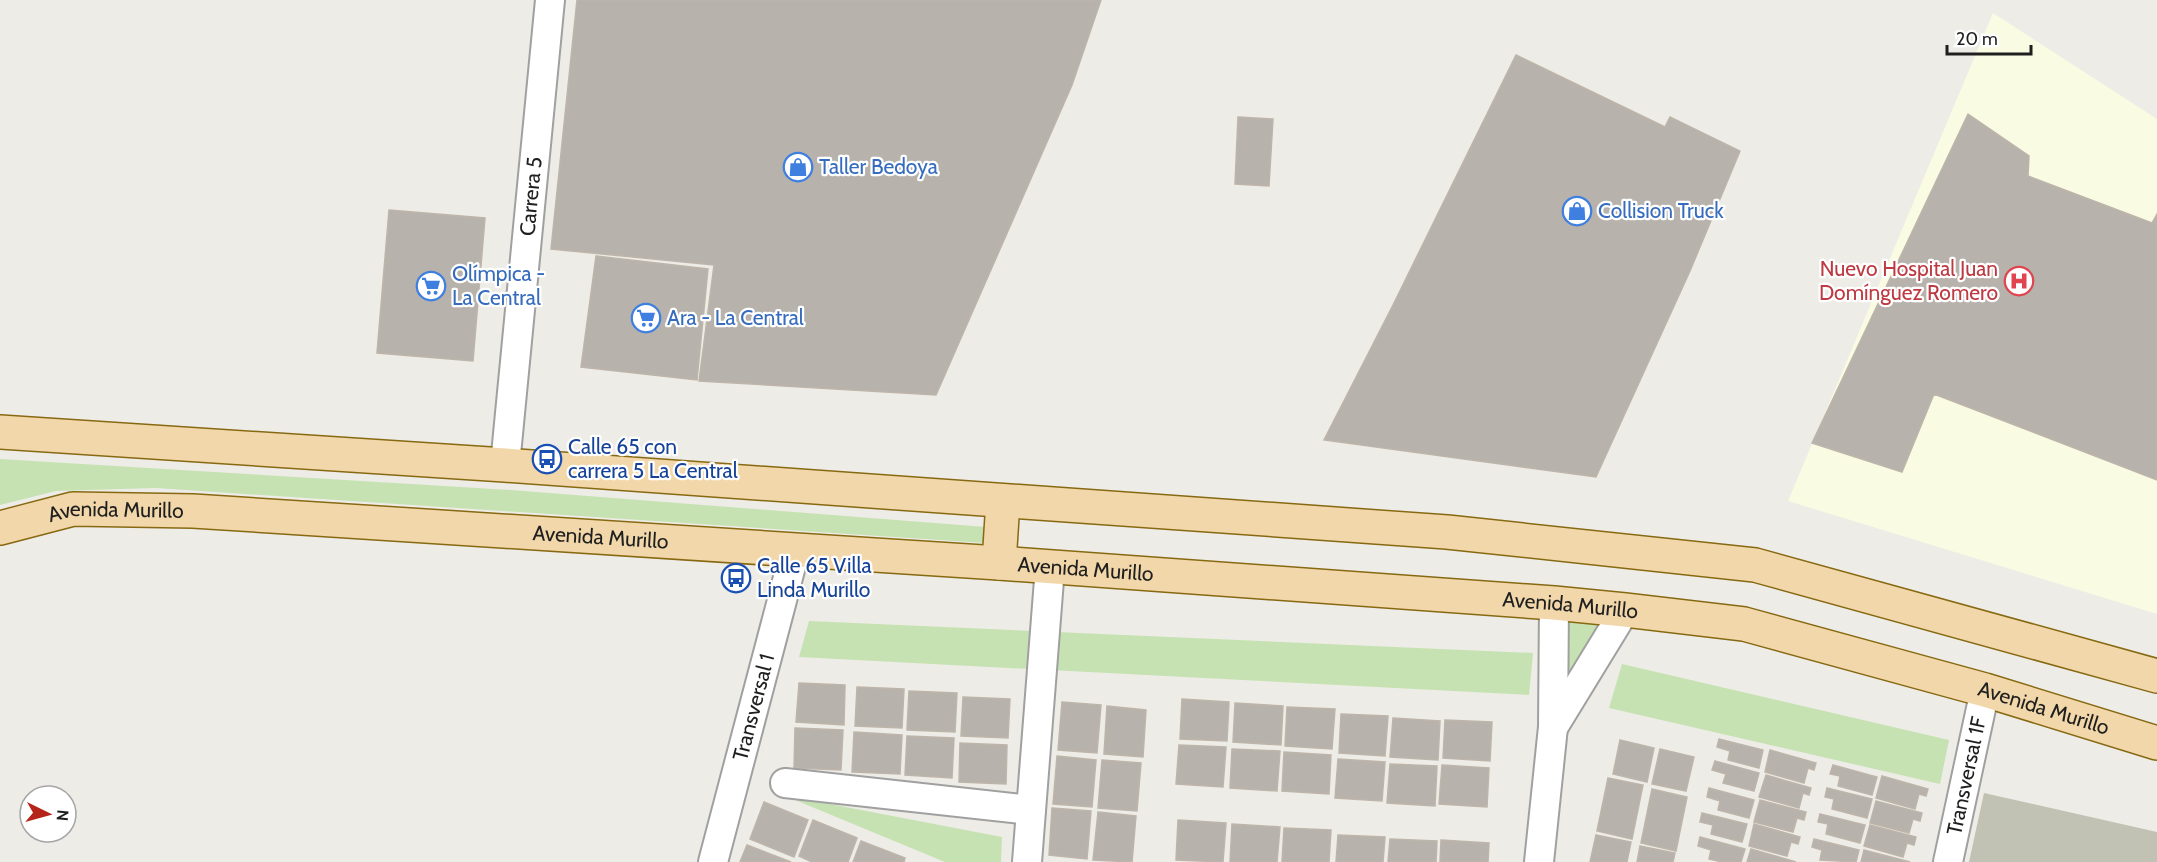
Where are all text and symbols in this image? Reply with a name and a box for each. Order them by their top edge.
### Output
scale bar [1947,18,2031,56]
text: 20 m [1956,28,1998,50]
shop icon: Taller Bedoya [782,151,814,183]
place label: Taller Bedoya [819,154,938,179]
street label: Carrera 5 [514,155,547,237]
shop icon: Collision Truck [1561,195,1593,227]
place label: Collision Truck [1598,198,1724,223]
place label: Nuevo Hospital Juan Domínguez Romero [1819,256,1998,305]
place label: Olímpica - La Central [452,261,545,310]
hospital icon: Nuevo Hospital Juan Domínguez Romero [2003,265,2035,297]
supermarket icon: Olímpica - La Central [415,270,447,302]
supermarket icon: Ara - La Central [630,302,662,334]
place label: Ara - La Central [667,305,804,330]
place label: Calle 65 con carrera 5 La Central [568,434,738,483]
bus stop icon: Calle 65 con carrera 5 La Central [531,443,563,475]
street label: Avenida Murillo [45,496,184,527]
street label: Avenida Murillo [532,520,669,554]
street label: Avenida Murillo [1017,551,1154,586]
place label: Calle 65 Villa Linda Murillo [757,553,872,602]
bus stop icon: Calle 65 Villa Linda Murillo [720,562,752,594]
street label: Avenida Murillo [1502,586,1640,623]
street label: Transversal 1 [727,651,779,763]
street label: Avenida Murillo [1975,676,2113,740]
street label: Transversal 1F [1941,714,1991,837]
north arrow [18,784,78,844]
text: N [52,809,72,822]

